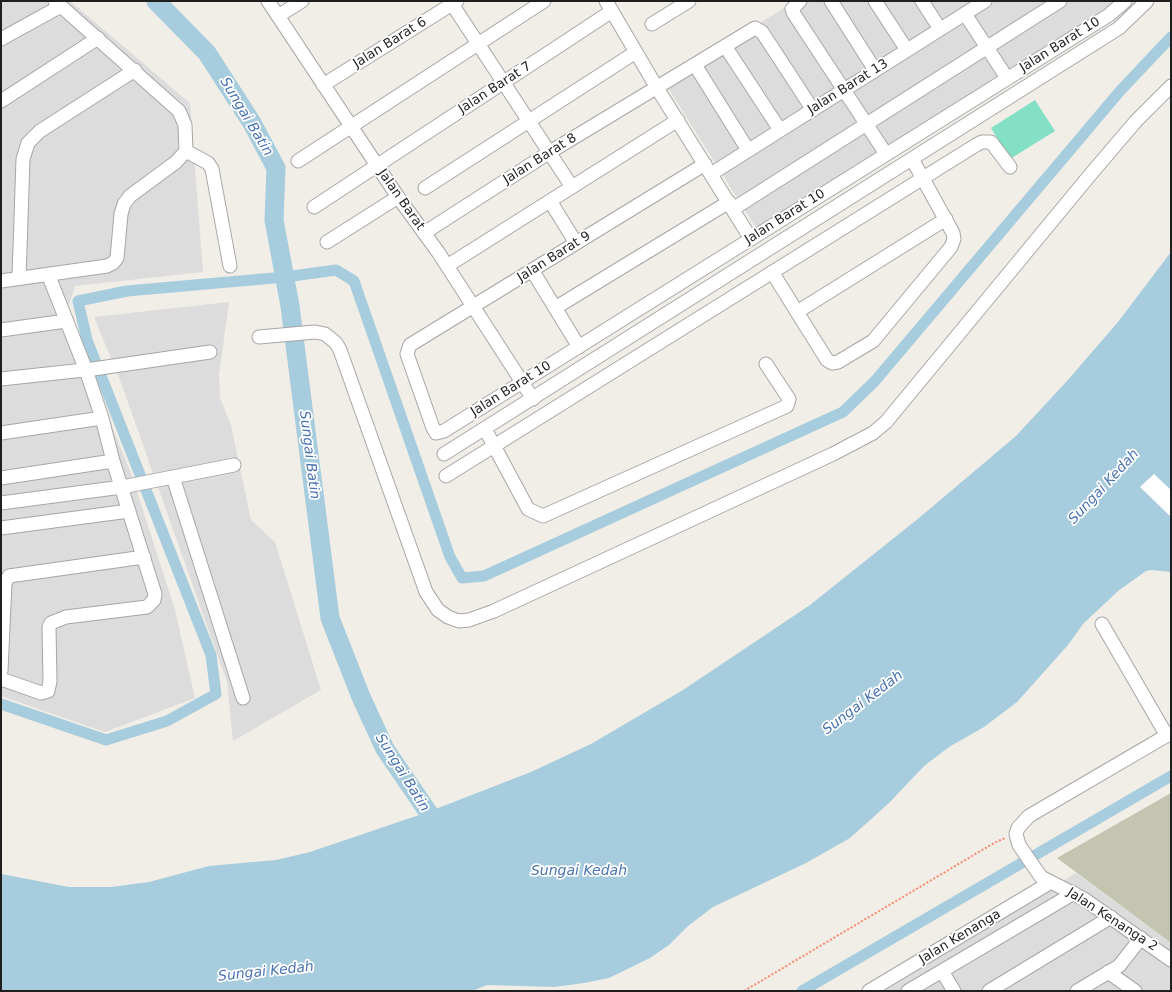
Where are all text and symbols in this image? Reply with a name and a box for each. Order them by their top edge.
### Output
street label: Jalan Barat 6 [350,14,430,72]
street label: Jalan Barat 10 [1017,14,1103,76]
street label: Jalan Barat 13 [805,56,891,118]
street label: Jalan Barat 7 [456,59,534,117]
water label: Sungai Batin [216,75,276,159]
street label: Jalan Barat 8 [500,130,580,188]
street label: Jalan Barat [374,166,428,234]
street label: Jalan Barat 10 [742,186,828,248]
street label: Jalan Barat 9 [514,228,594,286]
street label: Jalan Barat 10 [468,358,554,420]
water label: Sungai Batin [295,410,323,500]
water label: Sungai Kedah [1065,446,1143,528]
water label: Sungai Kedah [820,667,906,739]
water label: Sungai Batin [371,731,433,815]
water label: Sungai Kedah [531,863,627,879]
street label: Jalan Kenanga 2 [1064,885,1160,955]
street label: Jalan Kenanga [916,907,1004,967]
water label: Sungai Kedah [217,959,315,985]

